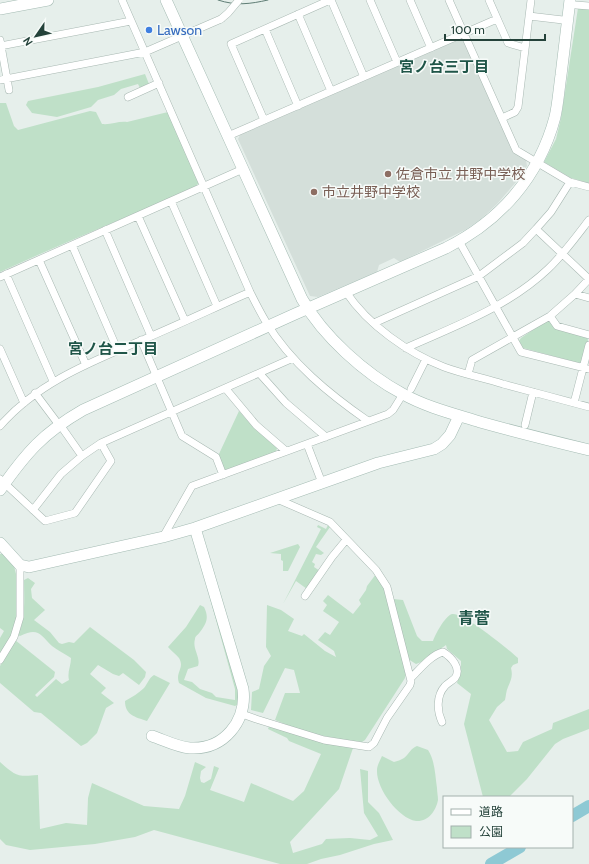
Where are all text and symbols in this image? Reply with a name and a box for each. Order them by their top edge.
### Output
north arrow [16,16,56,56]
scale bar [445,16,545,42]
place label: Lawson [157,21,202,39]
text: 100 m [451,22,485,37]
marker: Lawson [144,25,154,35]
text: N [20,34,36,49]
district label: 宮ノ台三丁目 [399,58,489,76]
place label: 佐倉市立 井野中学校 [396,165,525,183]
marker: 佐倉市立 井野中学校 [383,169,393,179]
place label: 市立井野中学校 [322,183,420,201]
marker: 市立井野中学校 [309,187,319,197]
district label: 宮ノ台二丁目 [68,340,158,358]
district label: 青菅 [458,609,490,628]
legend [443,796,573,848]
text: 道路 [479,804,503,819]
text: 公園 [479,824,503,839]

